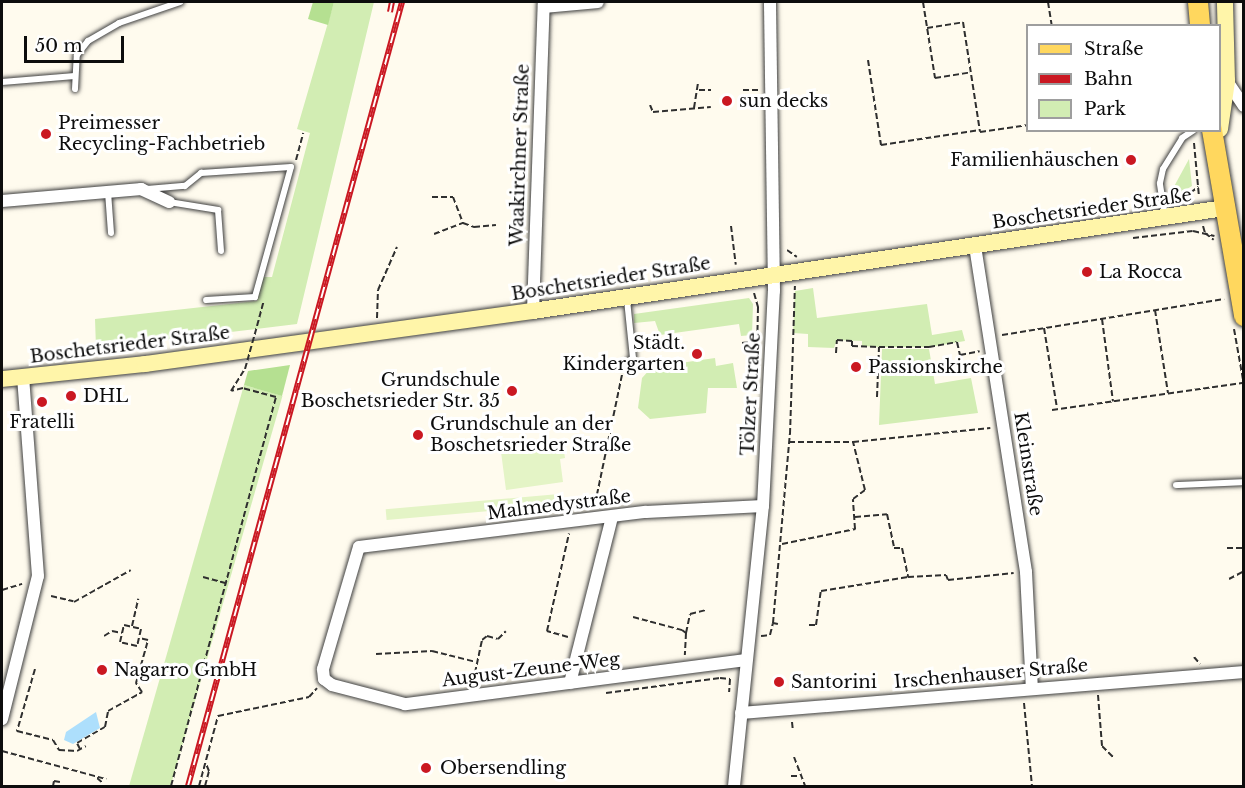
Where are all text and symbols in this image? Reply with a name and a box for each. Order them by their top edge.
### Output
scale bar [27,24,128,62]
legend [1026,24,1221,132]
text: 50 m [35,35,83,57]
text: Straße [1084,38,1144,60]
street label: Waakirchner Straße [506,63,534,247]
text: Bahn [1084,68,1133,90]
place label: sun decks [739,90,828,112]
marker: sun decks [720,94,734,108]
text: Park [1084,98,1126,120]
place label: Preimesser Recycling-Fachbetrieb [58,113,265,156]
marker: Preimesser Recycling-Fachbetrieb [39,127,53,141]
place label: Familienhäuschen [950,149,1119,171]
marker: Familienhäuschen [1124,153,1138,167]
street label: Boschetsrieder Straße [991,184,1193,234]
street label: Boschetsrieder Straße [510,253,712,305]
place label: La Rocca [1099,261,1182,283]
marker: La Rocca [1080,265,1094,279]
street label: Boschetsrieder Straße [29,322,231,368]
street label: Tölzer Straße [737,332,765,456]
place label: Städt. Kindergarten [563,333,685,376]
marker: Städt. Kindergarten [690,347,704,361]
place label: Passionskirche [868,356,1003,378]
marker: Passionskirche [849,360,863,374]
place label: Grundschule Boschetsrieder Str. 35 [300,370,500,412]
marker: Grundschule Boschetsrieder Str. 35 [505,384,519,398]
place label: DHL [83,385,128,407]
marker: DHL [64,389,78,403]
marker: Fratelli [35,395,49,409]
place label: Fratelli [9,411,75,433]
street label: Kleinstraße [1009,411,1047,517]
place label: Grundschule an der Boschetsrieder Straße [430,414,632,456]
marker: Grundschule an der Boschetsrieder Straße [411,428,425,442]
street label: Malmedystraße [486,485,632,525]
street label: August-Zeune-Weg [441,648,621,692]
street label: Irschenhauser Straße [893,655,1089,693]
place label: Nagarro GmbH [114,659,257,681]
marker: Nagarro GmbH [95,663,109,677]
place label: Santorini [791,671,877,693]
marker: Santorini [772,675,786,689]
place label: Obersendling [440,757,566,779]
marker: Obersendling [417,759,435,777]

